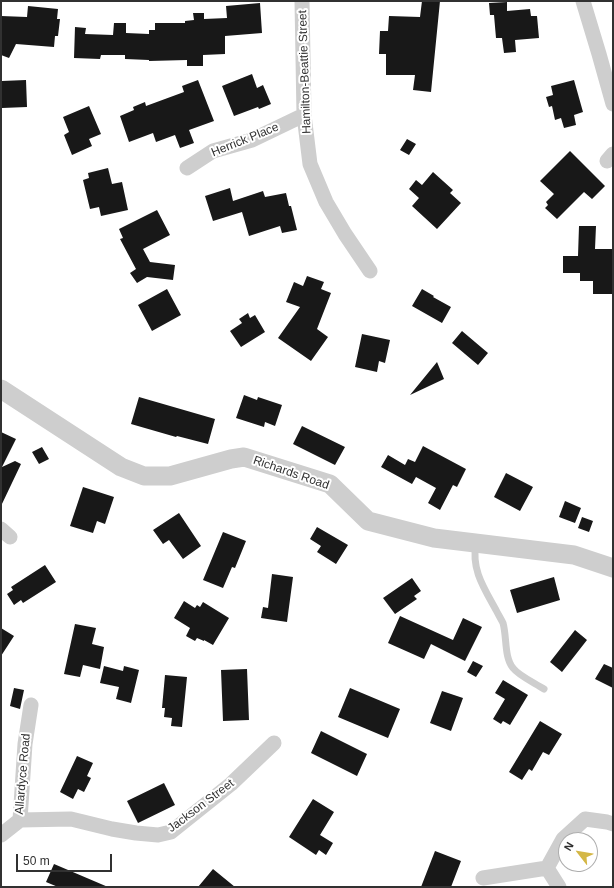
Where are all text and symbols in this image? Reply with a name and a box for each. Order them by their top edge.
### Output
street label: Hamilton-Beattie Street [296,10,314,134]
street label: Herrick Place [209,120,281,160]
street label: Richards Road [251,453,331,493]
street label: Allardyce Road [12,733,34,815]
street label: Jackson Street [165,776,237,836]
north arrow [558,832,598,872]
text: N [561,840,576,853]
scale bar [18,846,114,872]
text: 50 m [23,854,50,868]

